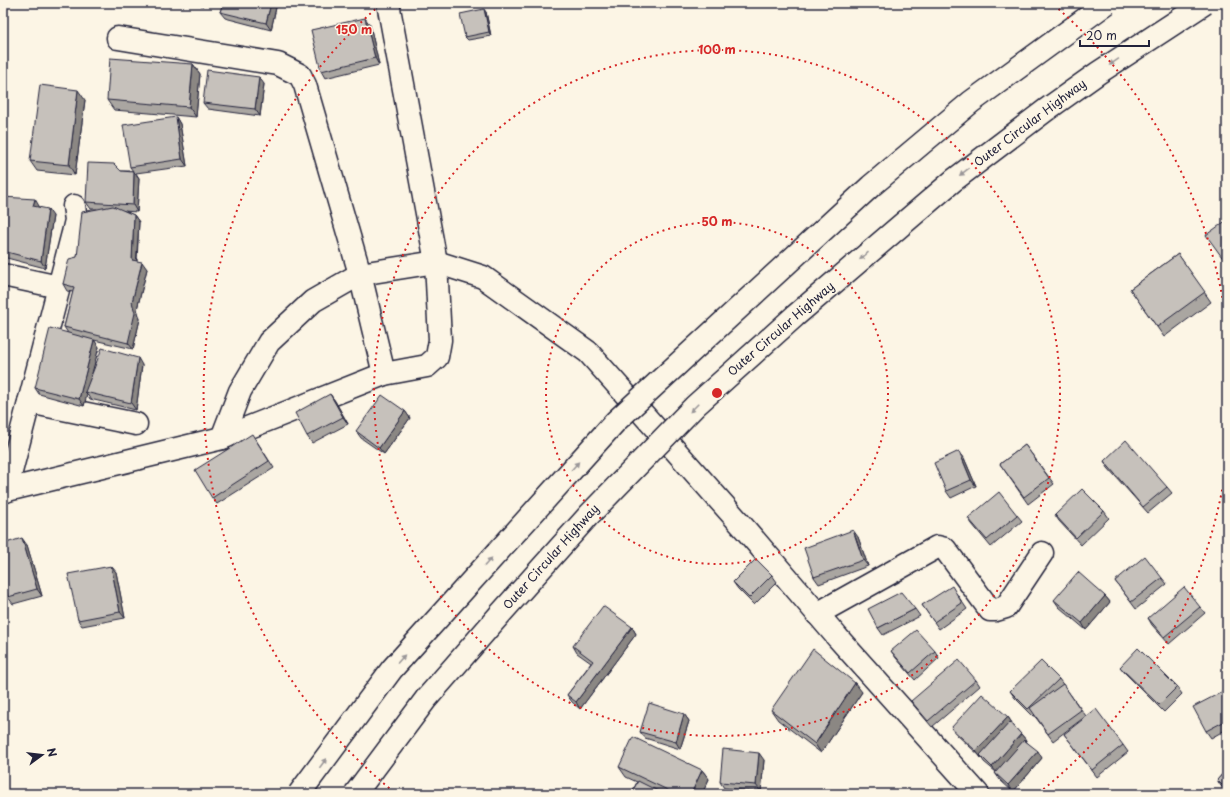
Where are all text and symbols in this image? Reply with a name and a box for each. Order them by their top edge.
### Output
text: 150 m [336,20,372,38]
scale bar [1080,22,1149,48]
text: 20 m [1086,26,1117,44]
text: 100 m [698,40,736,58]
one-way arrow [1108,58,1119,66]
street label: Outer Circular Highway [970,74,1089,170]
one-way arrow [958,168,969,177]
text: 50 m [701,212,733,230]
one-way arrow [859,251,869,261]
street label: Outer Circular Highway [723,277,838,380]
centre of rings [710,386,724,400]
one-way arrow [689,403,699,412]
one-way arrow [570,461,580,471]
street label: Outer Circular Highway [498,500,603,613]
one-way arrow [483,558,492,567]
one-way arrow [396,654,406,664]
north arrow [22,735,62,775]
text: N [43,746,62,759]
one-way arrow [319,757,327,768]

